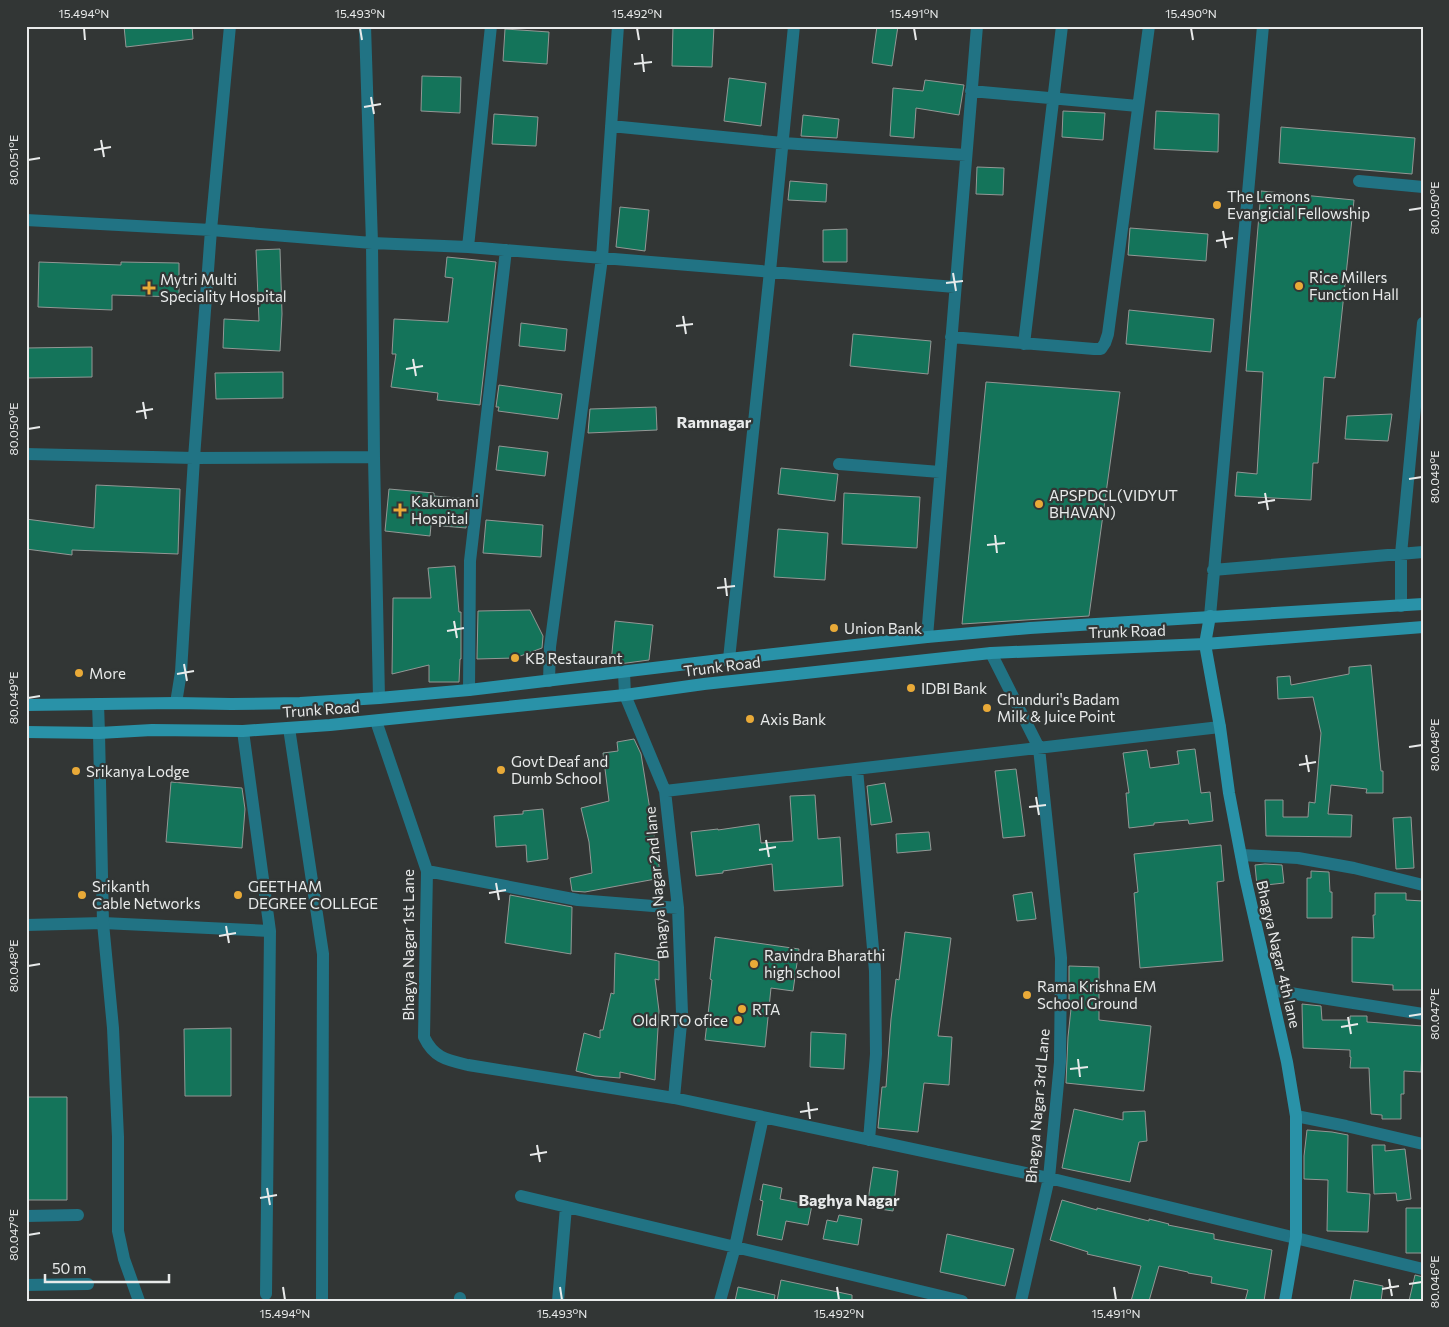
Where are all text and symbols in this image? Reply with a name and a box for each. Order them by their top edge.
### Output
text: 15.494°N [59,6,109,20]
text: 15.493°N [335,6,385,20]
text: 15.492°N [612,6,662,20]
text: 15.491°N [890,6,938,20]
text: 15.490°N [1165,6,1217,20]
text: 80.051°E [6,135,20,185]
text: 80.050°E [1427,182,1441,234]
place label: The Lemons Evangicial Fellowship [1227,187,1370,222]
marker: The Lemons Evangicial Fellowship [1211,199,1223,211]
place label: Rice Millers Function Hall [1309,268,1399,303]
place label: Mytri Multi Speciality Hospital [160,270,287,305]
marker: Rice Millers Function Hall [1293,280,1305,292]
marker: Mytri Multi Speciality Hospital [142,281,156,295]
text: 80.050°E [6,403,20,455]
district label: Ramnagar [677,412,752,431]
text: 80.049°E [1427,451,1441,503]
place label: APSPDCL(VIDYUT BHAVAN) [1049,486,1178,521]
place label: Kakumani Hospital [411,492,479,527]
marker: APSPDCL(VIDYUT BHAVAN) [1033,498,1045,510]
marker: Kakumani Hospital [393,503,407,517]
place label: Union Bank [844,619,922,637]
street label: Trunk Road [1088,621,1166,641]
marker: Union Bank [828,622,840,634]
place label: KB Restaurant [525,649,623,667]
marker: KB Restaurant [509,652,521,664]
street label: Trunk Road [683,652,761,680]
place label: More [89,664,126,682]
marker: More [73,667,85,679]
text: 80.049°E [6,672,20,724]
place label: IDBI Bank [921,679,987,697]
marker: IDBI Bank [905,682,917,694]
place label: Chunduri's Badam Milk & Juice Point [997,690,1120,725]
street label: Trunk Road [282,697,360,721]
marker: Chunduri's Badam Milk & Juice Point [981,702,993,714]
place label: Axis Bank [760,710,826,728]
marker: Axis Bank [744,713,756,725]
text: 80.048°E [1427,719,1441,771]
place label: Govt Deaf and Dumb School [511,752,608,787]
place label: Srikanya Lodge [86,762,190,780]
marker: Govt Deaf and Dumb School [495,764,507,776]
marker: Srikanya Lodge [70,765,82,777]
street label: Bhagya Nagar 2nd lane [640,806,672,960]
street label: Bhagya Nagar 1st Lane [399,869,417,1021]
place label: Srikanth Cable Networks [92,877,201,912]
place label: GEETHAM DEGREE COLLEGE [248,877,378,912]
street label: Bhagya Nagar 4th lane [1253,878,1305,1030]
marker: Srikanth Cable Networks [76,889,88,901]
marker: GEETHAM DEGREE COLLEGE [232,889,244,901]
text: 80.048°E [6,940,20,992]
place label: Ravindra Bharathi high school [764,946,885,981]
marker: Ravindra Bharathi high school [748,958,760,970]
place label: Rama Krishna EM School Ground [1037,977,1157,1012]
text: 80.047°E [1427,988,1441,1040]
marker: Rama Krishna EM School Ground [1021,989,1033,1001]
place label: RTA [752,1000,780,1018]
marker: RTA [736,1003,748,1015]
place label: Old RTO ofice [632,1011,728,1029]
marker: Old RTO ofice [732,1014,744,1026]
street label: Bhagya Nagar 3rd Lane [1021,1028,1053,1184]
district label: Baghya Nagar [798,1190,900,1209]
text: 80.047°E [6,1209,20,1261]
scale bar [45,1252,169,1284]
text: 80.046°E [1427,1256,1441,1308]
text: 50 m [52,1259,86,1277]
text: 15.494°N [260,1306,310,1320]
text: 15.493°N [537,1306,587,1320]
text: 15.492°N [814,1306,864,1320]
text: 15.491°N [1092,1306,1140,1320]

